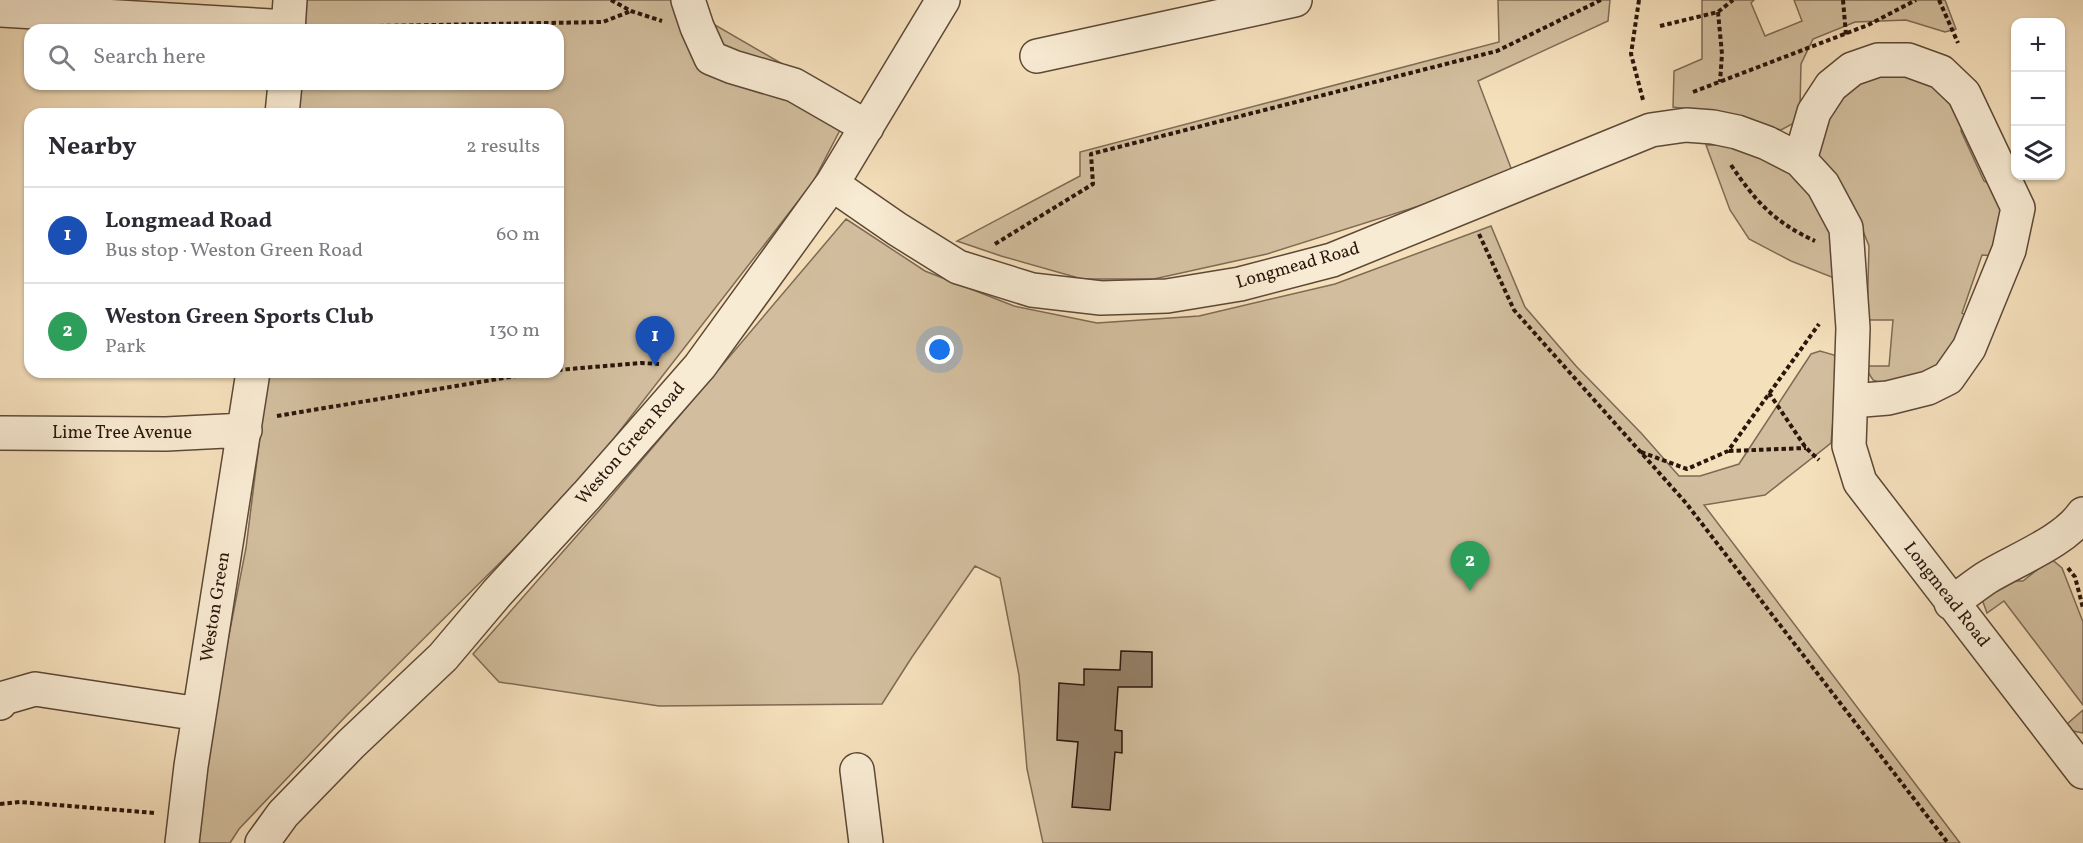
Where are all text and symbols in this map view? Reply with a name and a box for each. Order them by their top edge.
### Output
map controls [2011,18,2065,180]
button: + [2011,18,2065,72]
search box [24,24,564,90]
icon: search [45,41,78,74]
text: Search here [93,42,206,73]
button: − [2011,72,2065,126]
button: layers [2011,126,2065,180]
text: Nearby [48,129,137,165]
text: 2 results [466,133,540,161]
text: Longmead Road [105,206,272,237]
text: 1 [63,221,72,249]
text: 60 m [496,221,540,249]
street label: Longmead Road [1233,236,1363,296]
text: Bus stop · Weston Green Road [105,237,363,265]
text: Weston Green Sports Club [105,302,374,333]
pin: 1 [636,316,674,366]
text: 2 [62,317,73,345]
text: 130 m [489,317,540,345]
text: Park [105,333,146,361]
your location [925,335,954,364]
street label: Weston Green Road [571,377,691,511]
street label: Lime Tree Avenue [52,421,192,446]
street label: Longmead Road [1897,537,1995,653]
pin: 2 [1450,542,1490,591]
street label: Weston Green [195,550,237,664]

